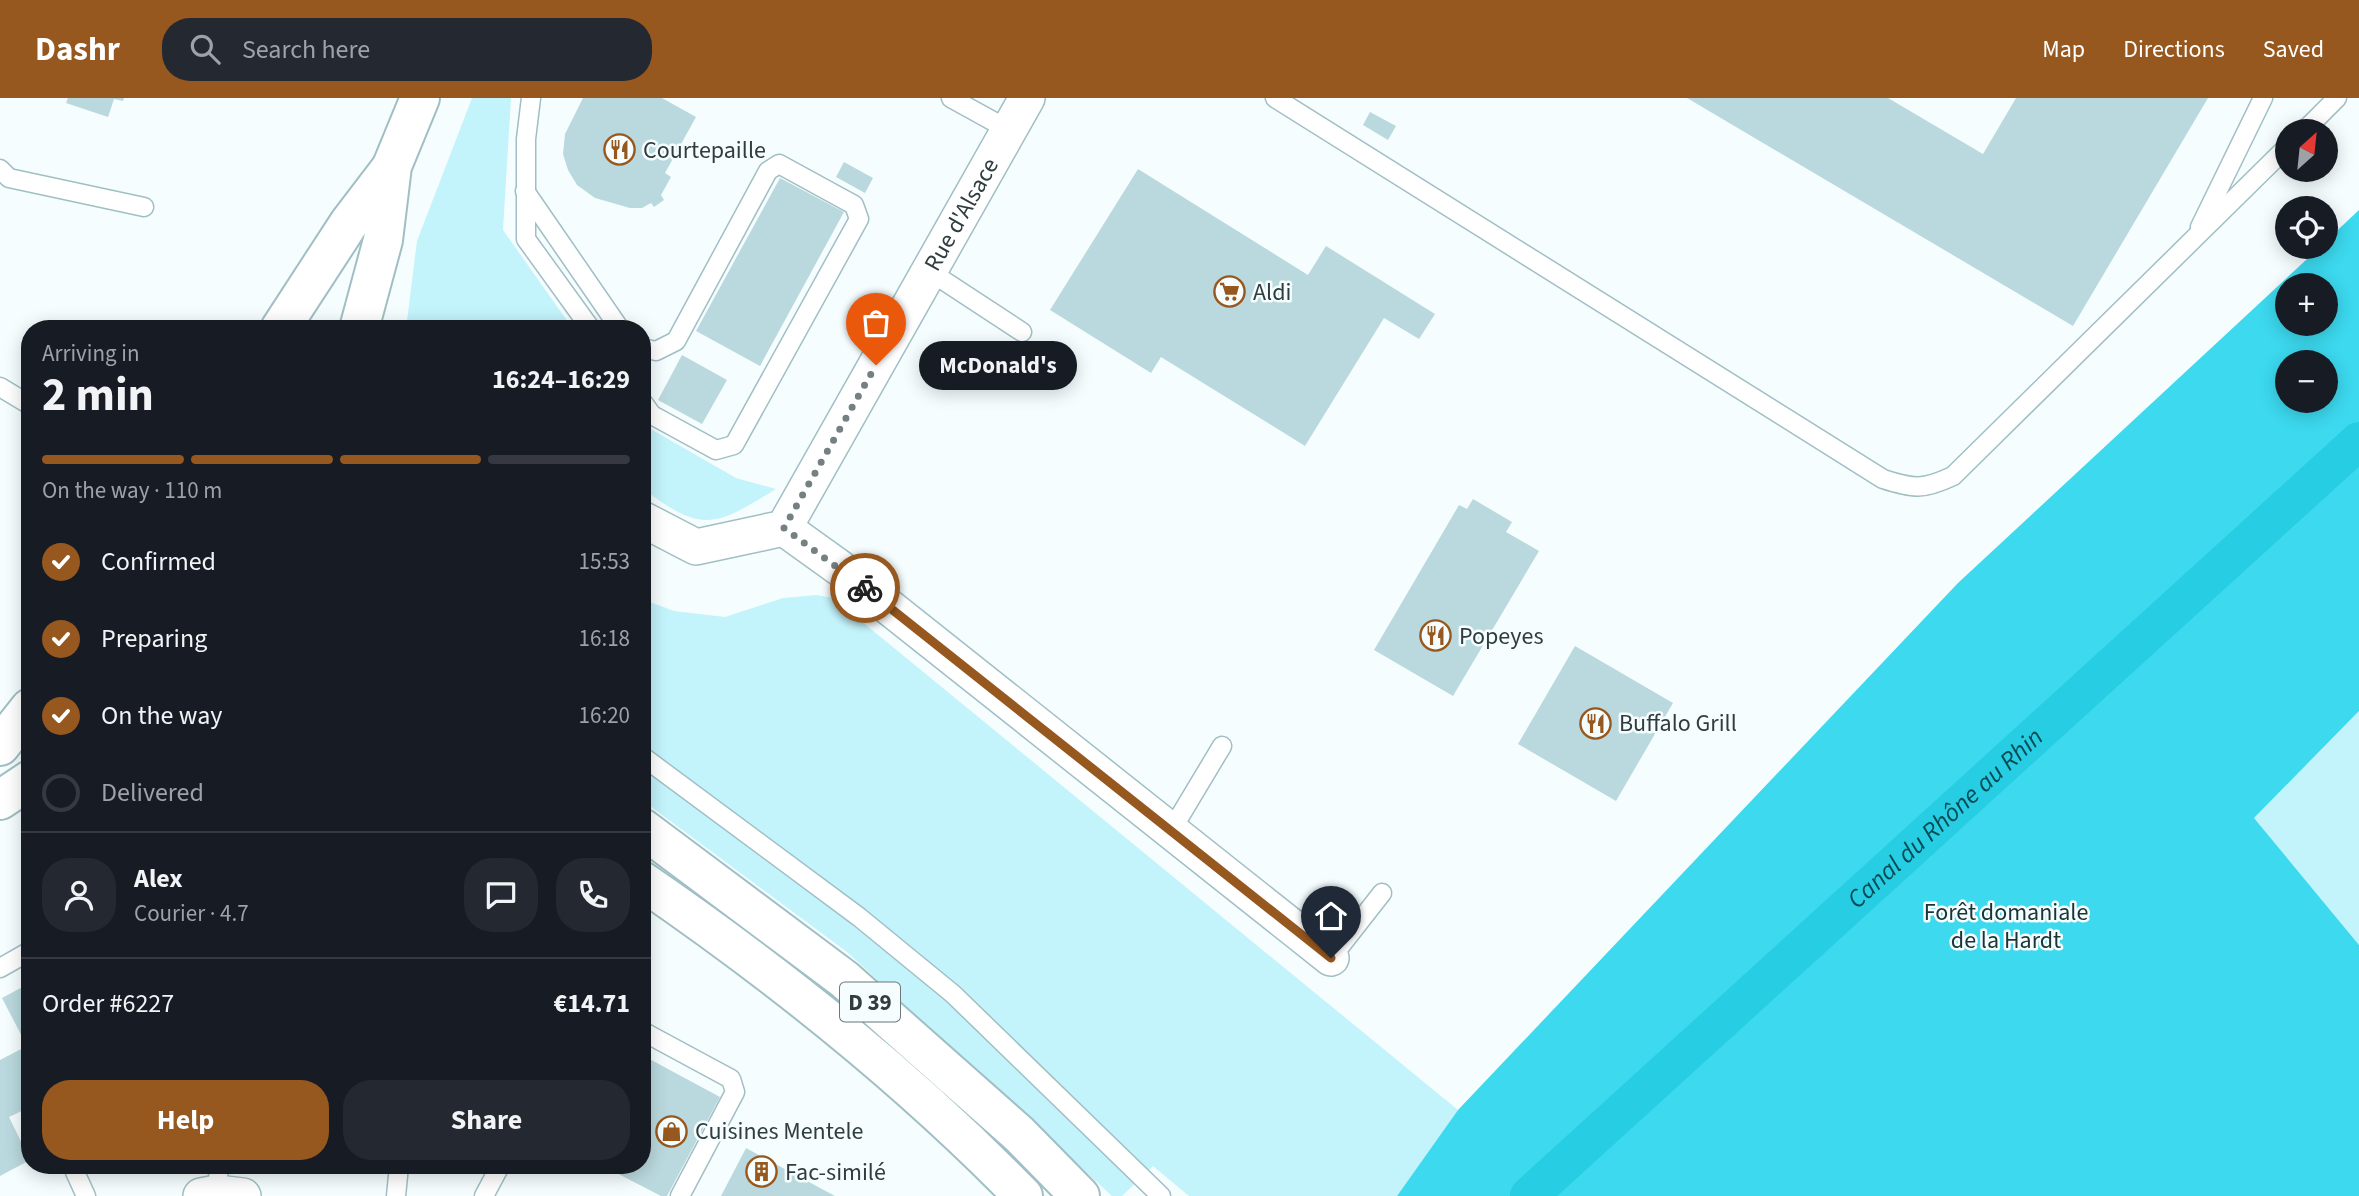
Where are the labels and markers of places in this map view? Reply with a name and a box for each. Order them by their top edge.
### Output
restaurant icon: Courtepaille [603,133,637,167]
place label: Courtepaille [643,133,766,168]
supermarket icon: Aldi [1213,275,1247,309]
place label: Aldi [1253,275,1291,310]
pin [846,293,906,365]
callout: McDonald's [918,341,1076,390]
restaurant icon: Popeyes [1419,619,1453,653]
place label: Popeyes [1459,619,1543,654]
restaurant icon: Buffalo Grill [1579,706,1613,740]
place label: Buffalo Grill [1619,706,1737,741]
pin [1301,886,1361,958]
shop icon: Cuisines Mentele [655,1114,689,1148]
place label: Cuisines Mentele [695,1114,863,1149]
building icon: Fac-similé [745,1155,779,1189]
place label: Fac-similé [785,1155,886,1190]

